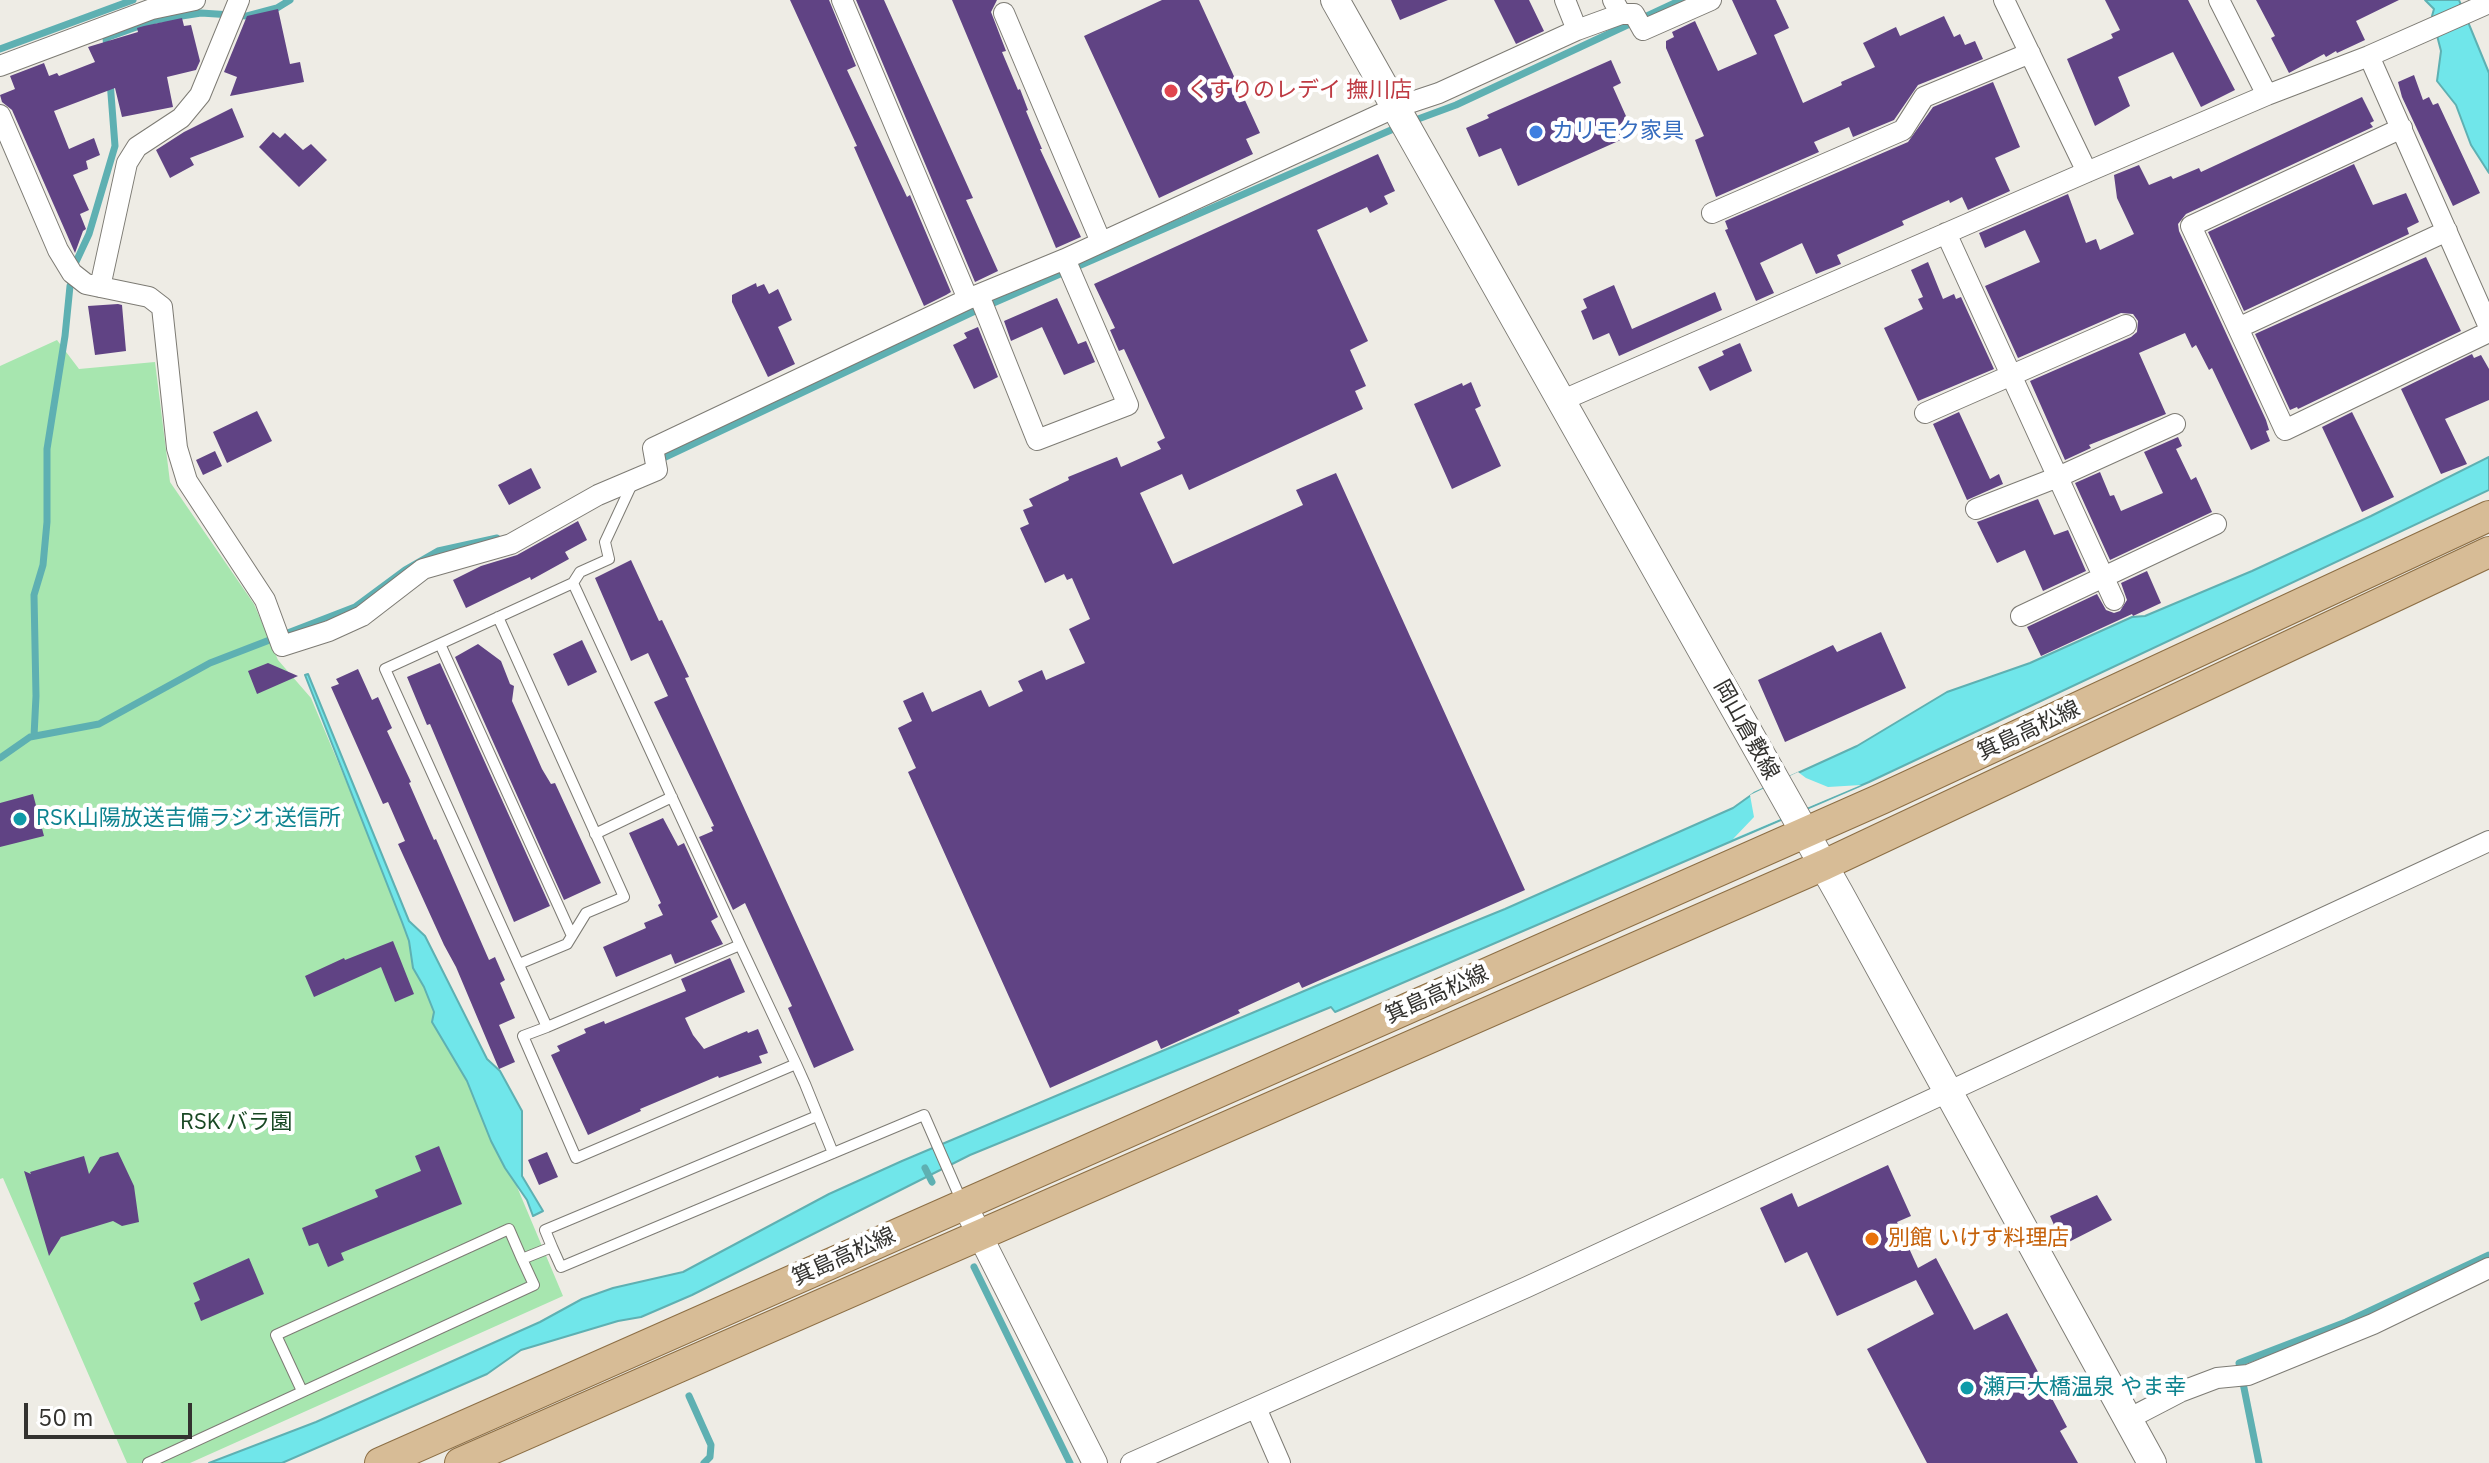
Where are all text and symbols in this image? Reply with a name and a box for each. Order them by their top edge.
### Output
place label: くすりのレデイ 撫川店 [1187,78,1412,104]
marker: くすりのレデイ 撫川店 [1162,82,1180,100]
place label: カリモク家具 [1552,119,1684,145]
marker: カリモク家具 [1527,123,1545,141]
street label: 岡山倉敷線 [1708,675,1784,785]
street label: 箕島高松線 [1974,696,2084,766]
place label: RSK山陽放送吉備ラジオ送信所 [36,806,341,832]
marker: RSK山陽放送吉備ラジオ送信所 [11,810,29,828]
street label: 箕島高松線 [1381,961,1493,1029]
park label: RSK バラ園 [180,1110,292,1136]
street label: 箕島高松線 [788,1223,900,1291]
place label: 別館 いけす料理店 [1888,1226,2069,1252]
marker: 別館 いけす料理店 [1863,1230,1881,1248]
place label: 瀬戸大橋温泉 やま幸 [1983,1375,2186,1401]
marker: 瀬戸大橋温泉 やま幸 [1958,1379,1976,1397]
scale bar [28,1387,196,1437]
text: 50 m [38,1401,93,1433]

